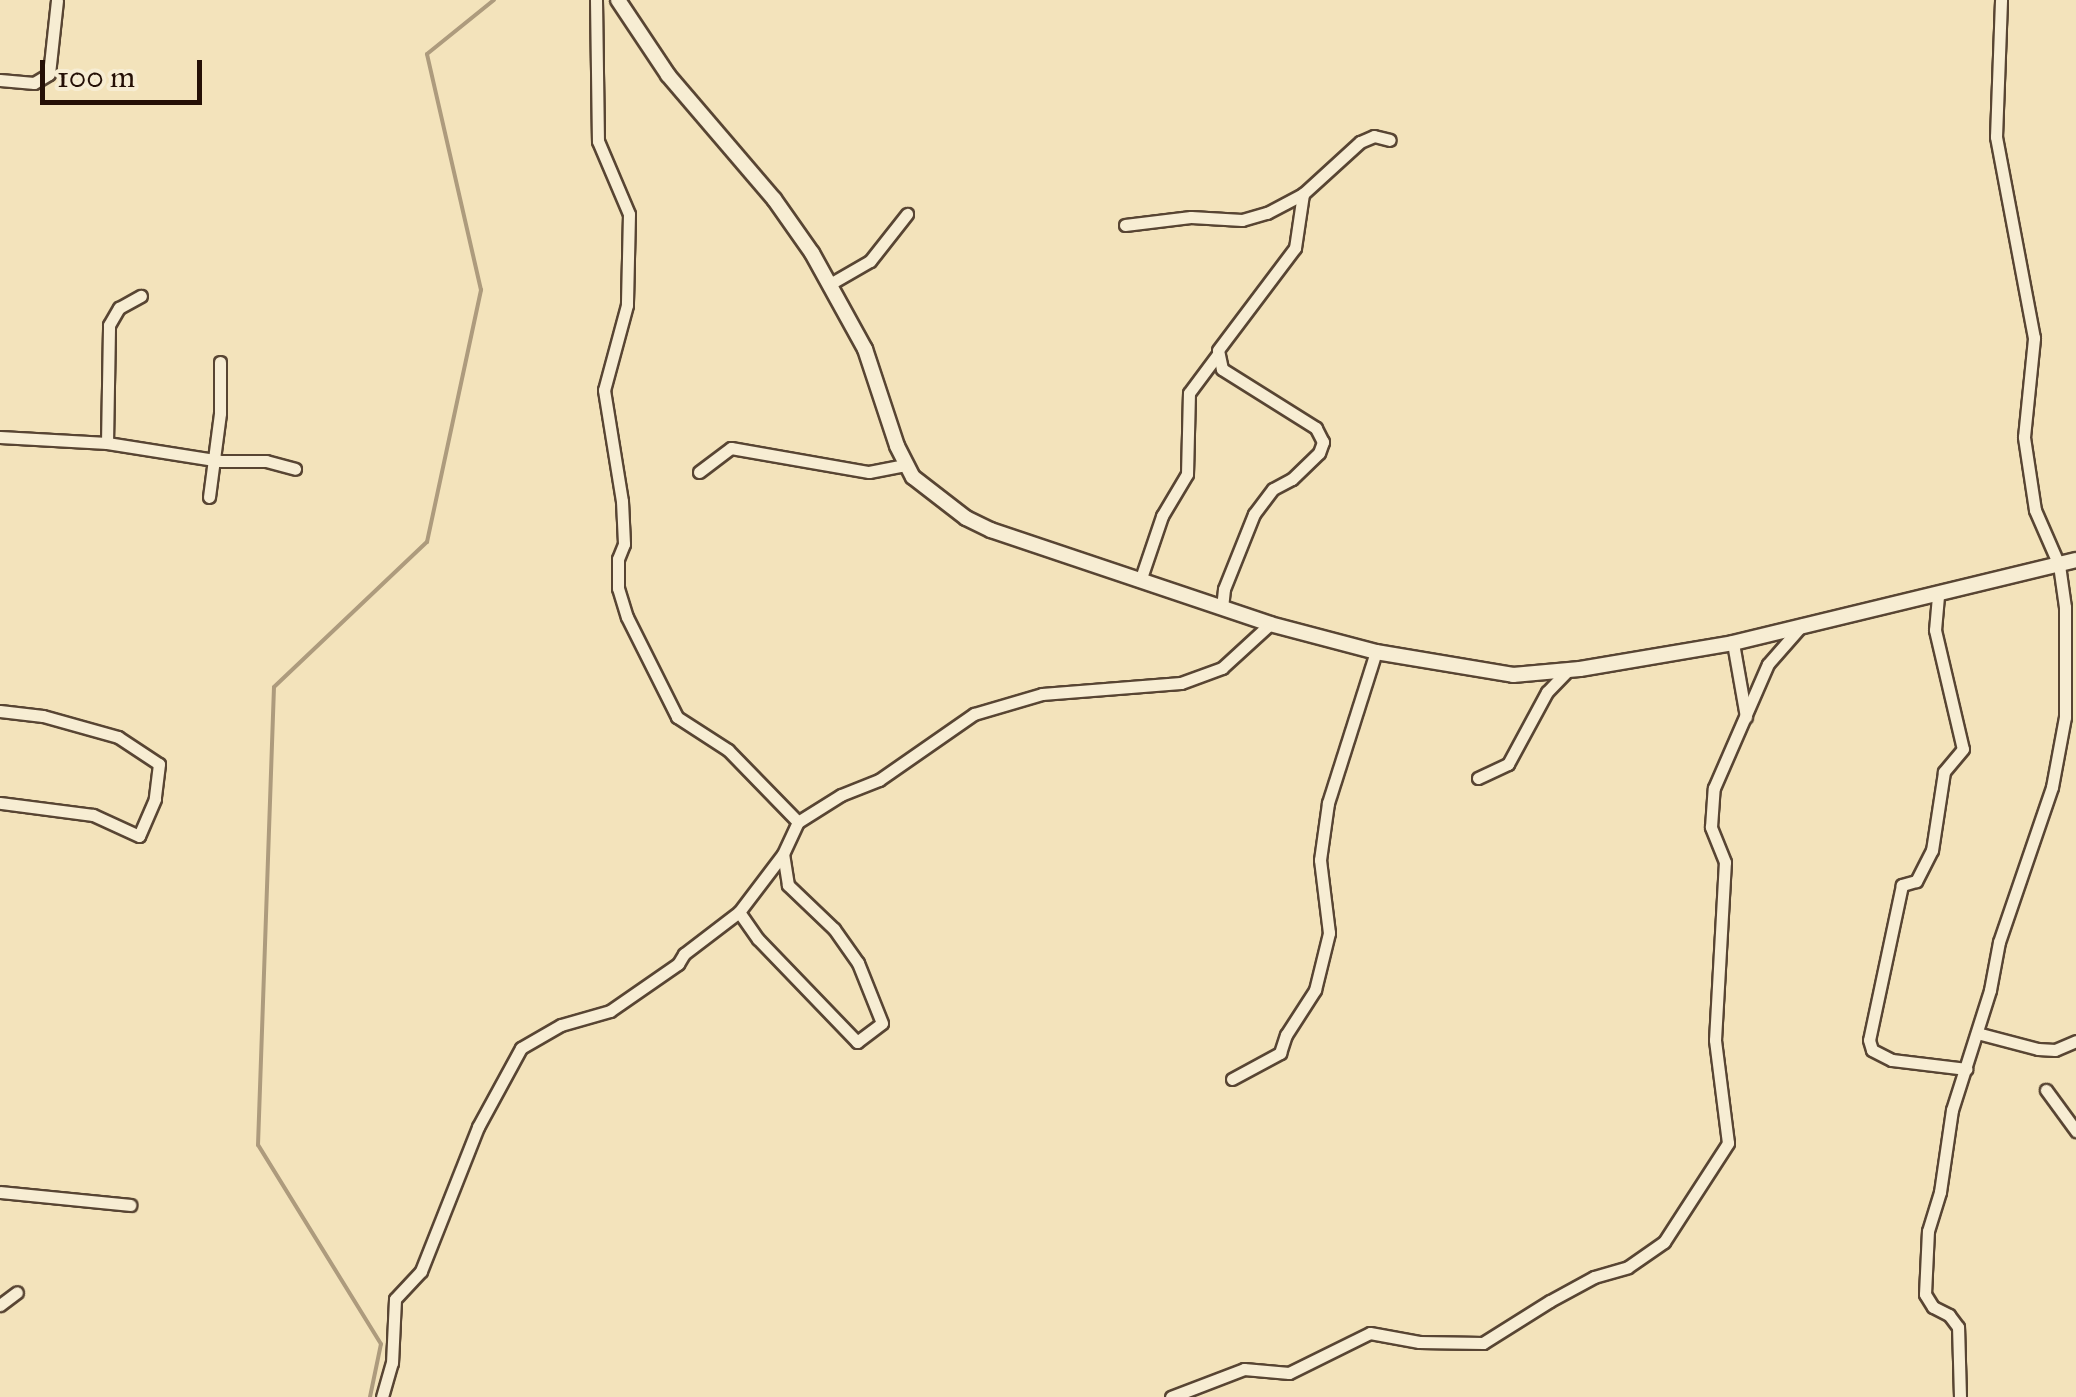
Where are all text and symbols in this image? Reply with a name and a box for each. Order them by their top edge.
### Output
scale bar [45,40,208,102]
text: 100 m [57,59,135,95]

